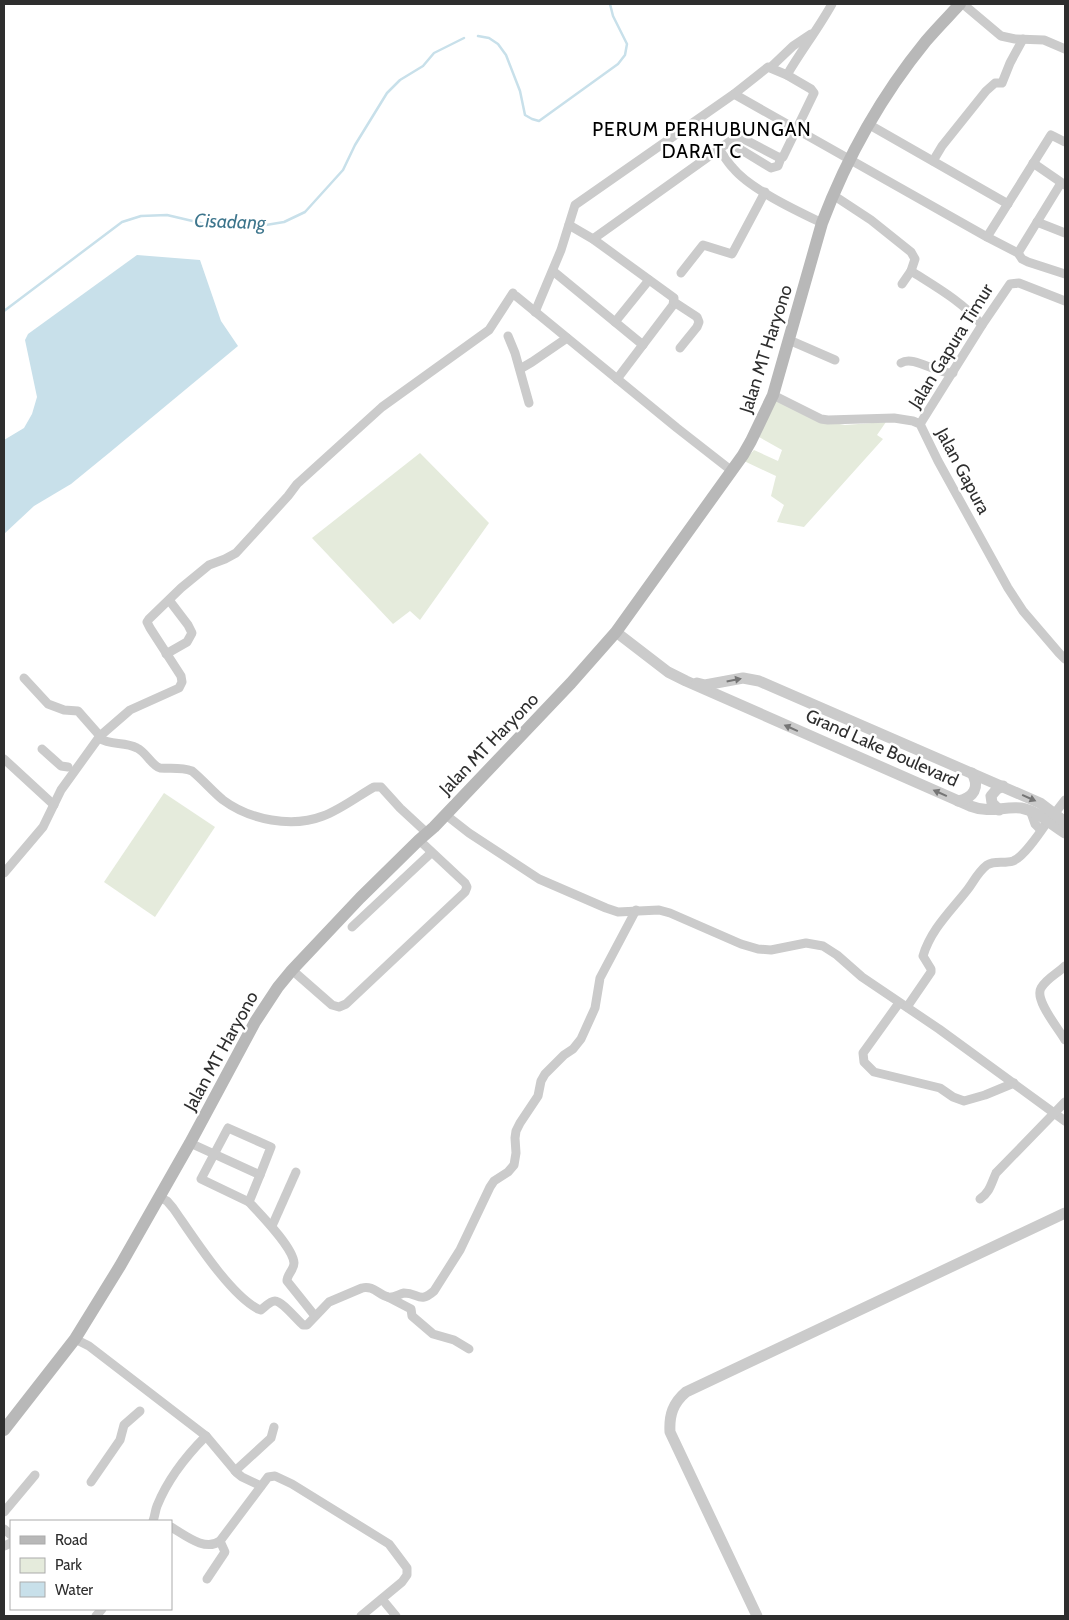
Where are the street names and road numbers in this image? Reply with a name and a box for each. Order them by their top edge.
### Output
street label: Jalan Gapura Timur [903,279,998,413]
street label: Jalan MT Haryono [735,282,797,417]
street label: Jalan Gapura [931,423,995,518]
street label: Jalan MT Haryono [434,688,543,800]
street label: Grand Lake Boulevard [802,704,962,792]
street label: Jalan MT Haryono [179,987,263,1116]

